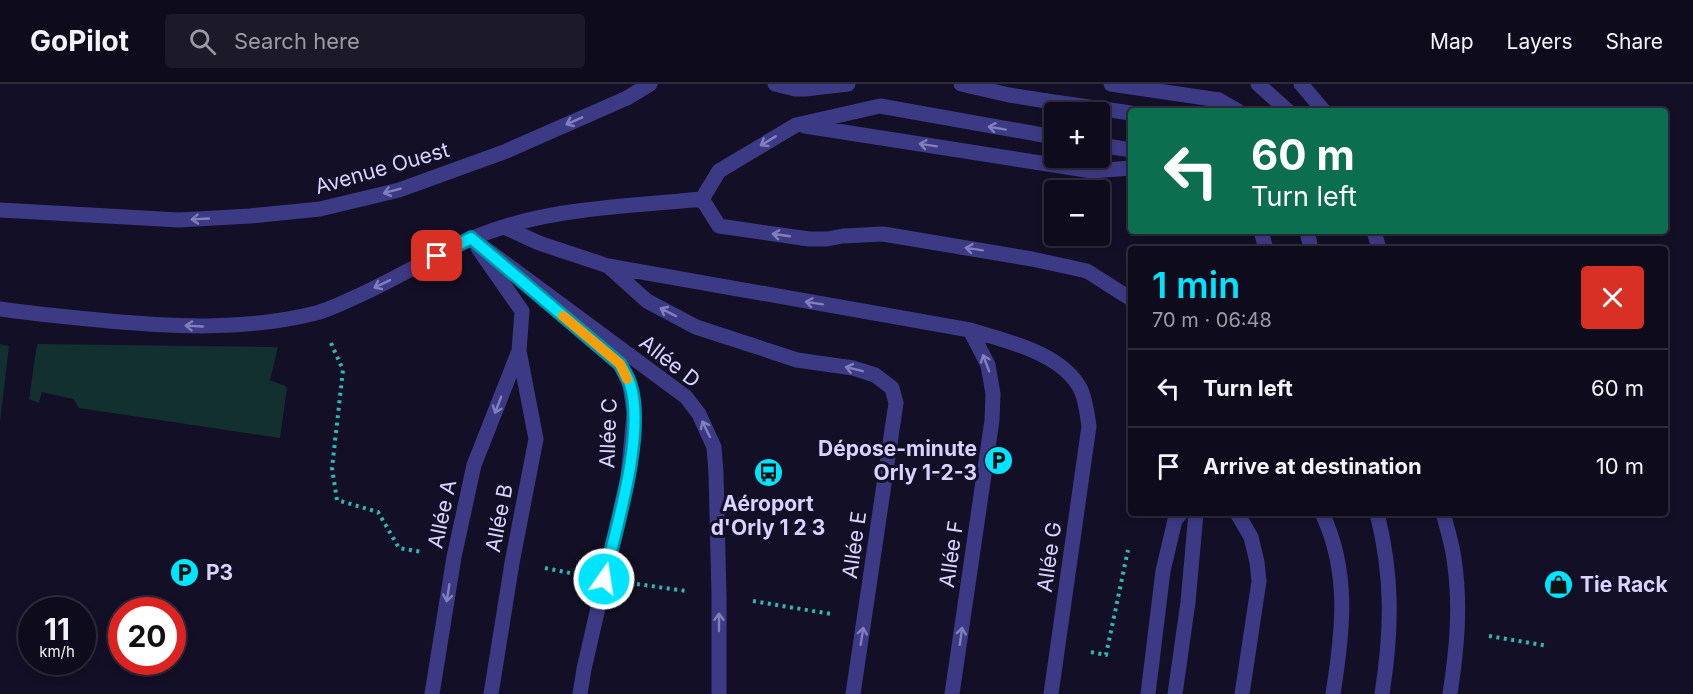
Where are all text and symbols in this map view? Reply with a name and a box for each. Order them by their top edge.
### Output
search box [165,14,585,68]
text: GoPilot [30,24,129,58]
icon: search [186,25,219,58]
text: Search here [234,28,360,54]
text: Map [1430,29,1474,54]
text: Layers [1507,29,1573,54]
text: Share [1606,29,1663,54]
map controls [1044,102,1110,246]
button: + [1044,102,1110,168]
one-way arrow [565,116,583,128]
one-way arrow [987,122,1007,133]
text: 60 m [1251,129,1355,180]
icon: left [1152,132,1230,210]
one-way arrow [760,136,777,148]
street label: Avenue Ouest [312,137,452,199]
one-way arrow [918,140,938,151]
button: − [1044,180,1110,246]
text: Turn left [1251,180,1357,213]
one-way arrow [383,186,402,198]
one-way arrow [190,214,210,225]
one-way arrow [772,229,791,240]
pin [411,230,462,281]
icon: arrive [420,239,453,272]
one-way arrow [965,244,984,255]
text: 1 min [1152,263,1240,307]
button: close [1581,266,1644,329]
one-way arrow [373,279,391,291]
one-way arrow [805,297,825,308]
one-way arrow [660,306,678,318]
text: 70 m · 06:48 [1152,308,1272,332]
one-way arrow [184,320,204,331]
street label: Allée D [635,330,705,392]
one-way arrow [979,354,990,373]
one-way arrow [845,362,864,374]
icon: left [1152,372,1185,405]
text: Turn left [1203,375,1293,401]
text: 60 m [1591,375,1644,401]
one-way arrow [491,395,502,414]
street label: Allée C [594,397,622,469]
one-way arrow [700,420,712,438]
place label: Dépose-minute Orly 1-2-3 [818,436,977,485]
parking icon: Dépose-minute Orly 1-2-3 [982,444,1014,476]
icon: arrive [1152,450,1185,483]
text: Arrive at destination [1203,453,1422,479]
text: 10 m [1596,453,1644,479]
bus stop icon: Aéroport d'Orly 1 2 3 [752,456,784,488]
street label: Allée A [423,477,461,551]
street label: Allée B [480,482,518,554]
place label: Aéroport d'Orly 1 2 3 [711,491,825,540]
street label: Allée E [837,510,871,580]
street label: Allée F [934,519,968,589]
street label: Allée G [1032,520,1066,594]
position arrow [572,547,636,611]
parking icon: P3 [169,556,201,588]
place label: P3 [206,560,233,585]
shop icon: Tie Rack [1543,568,1575,600]
place label: Tie Rack [1580,572,1668,597]
one-way arrow [442,583,453,602]
speed limit sign: 20 [108,597,186,675]
text: 11 [44,611,70,647]
one-way arrow [713,613,725,633]
one-way arrow [857,627,868,647]
one-way arrow [955,627,966,647]
text: km/h [39,642,75,661]

